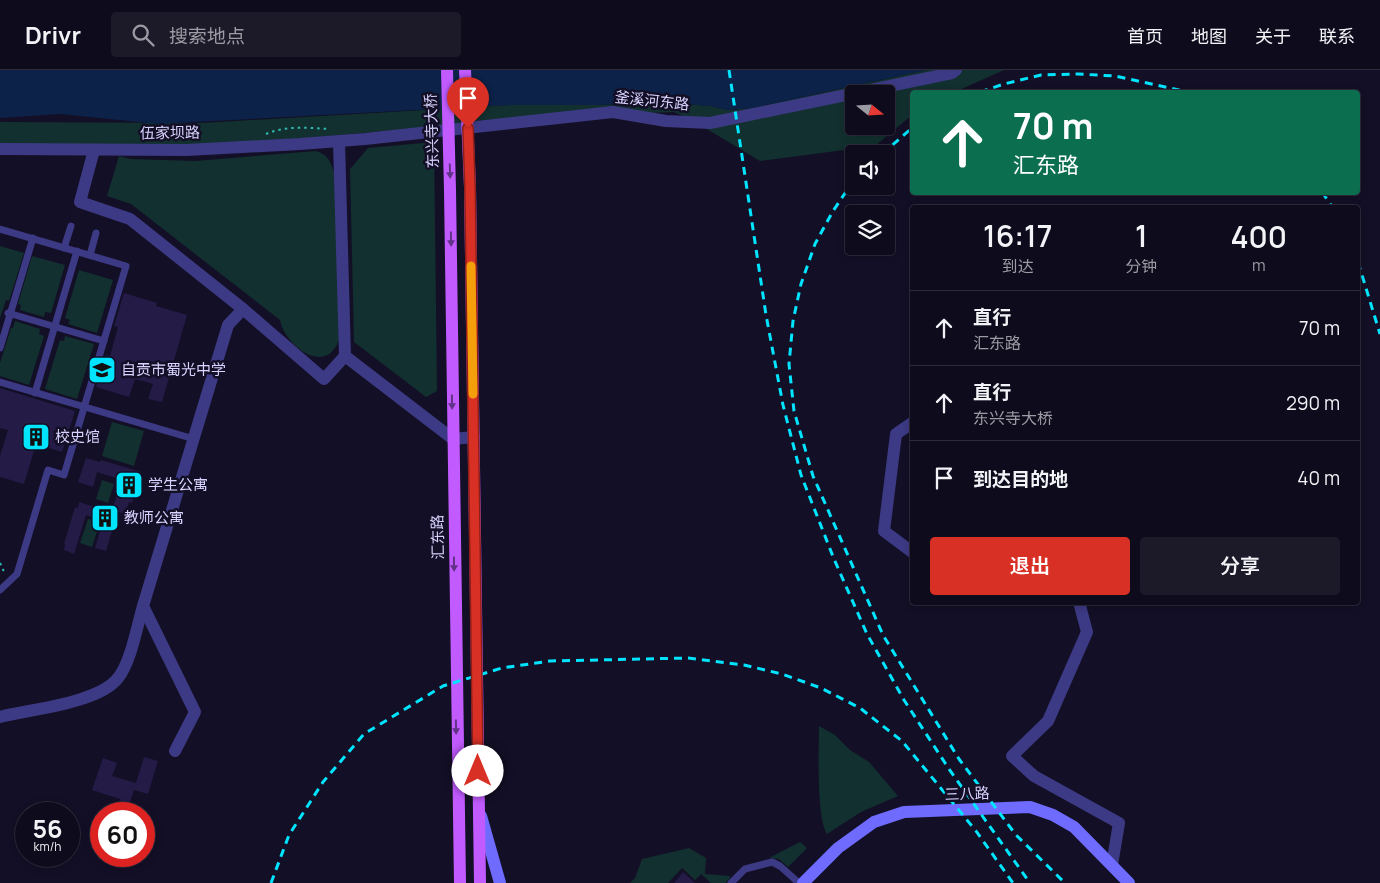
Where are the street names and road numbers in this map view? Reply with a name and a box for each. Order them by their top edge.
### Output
street label: 釜溪河东路 [614,86,690,115]
street label: 东兴寺大桥 [420,93,443,169]
street label: 伍家坝路 [140,121,200,144]
street label: 汇东路 [427,514,448,560]
street label: 三八路 [944,782,990,805]

